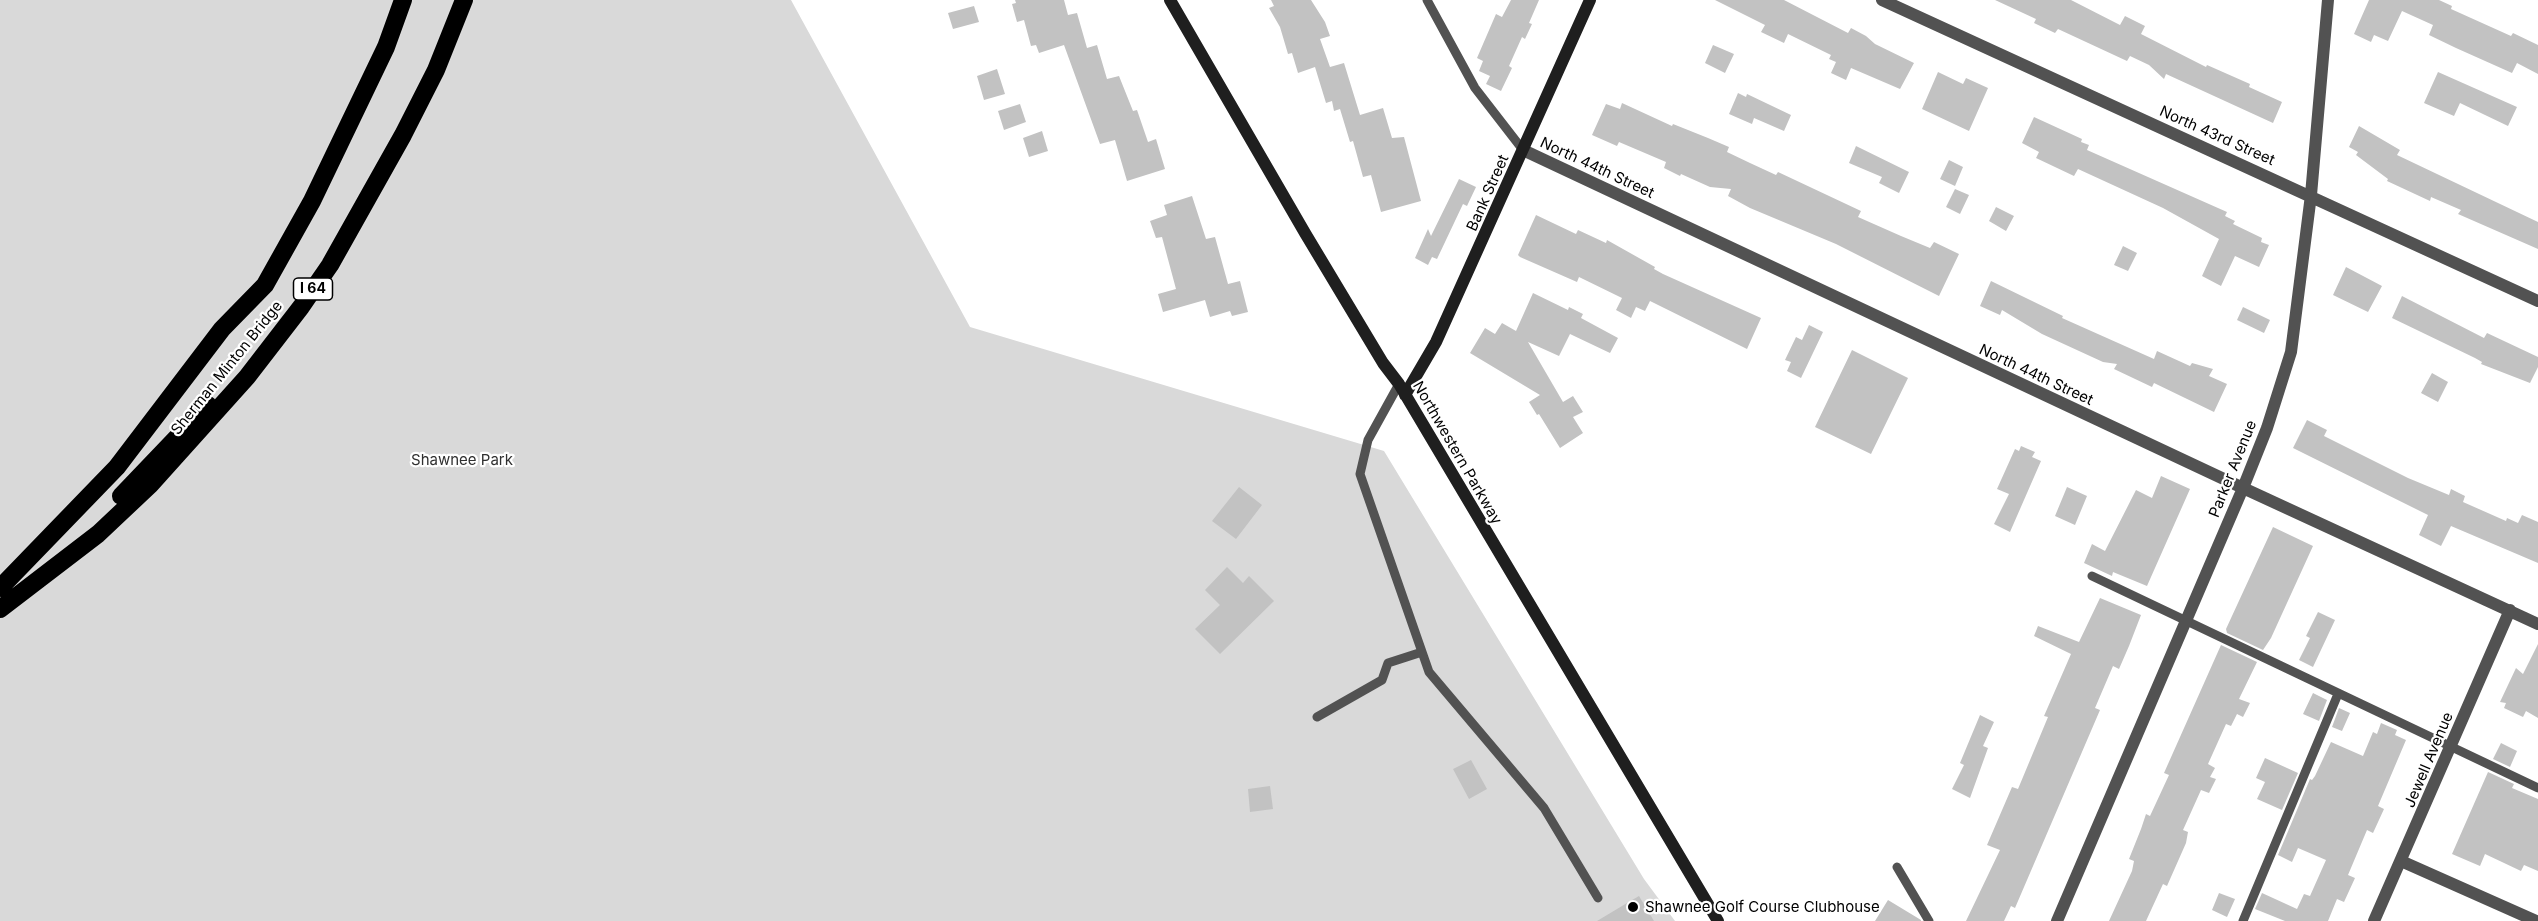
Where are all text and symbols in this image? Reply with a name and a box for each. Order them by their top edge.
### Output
street label: North 43rd Street [2157,103,2277,169]
street label: North 44th Street [1537,134,1657,202]
street label: Bank Street [1463,152,1513,234]
road number: I 64 [294,278,332,300]
street label: Sherman Minton Bridge [167,297,287,439]
street label: North 44th Street [1976,341,2096,409]
street label: Northwestern Parkway [1409,378,1505,528]
street label: Parker Avenue [2205,418,2261,520]
park label: Shawnee Park [411,451,513,469]
street label: Jewell Avenue [2401,710,2457,810]
place label: Shawnee Golf Course Clubhouse [1645,898,1880,916]
marker: Shawnee Golf Course Clubhouse [1626,900,1640,914]

